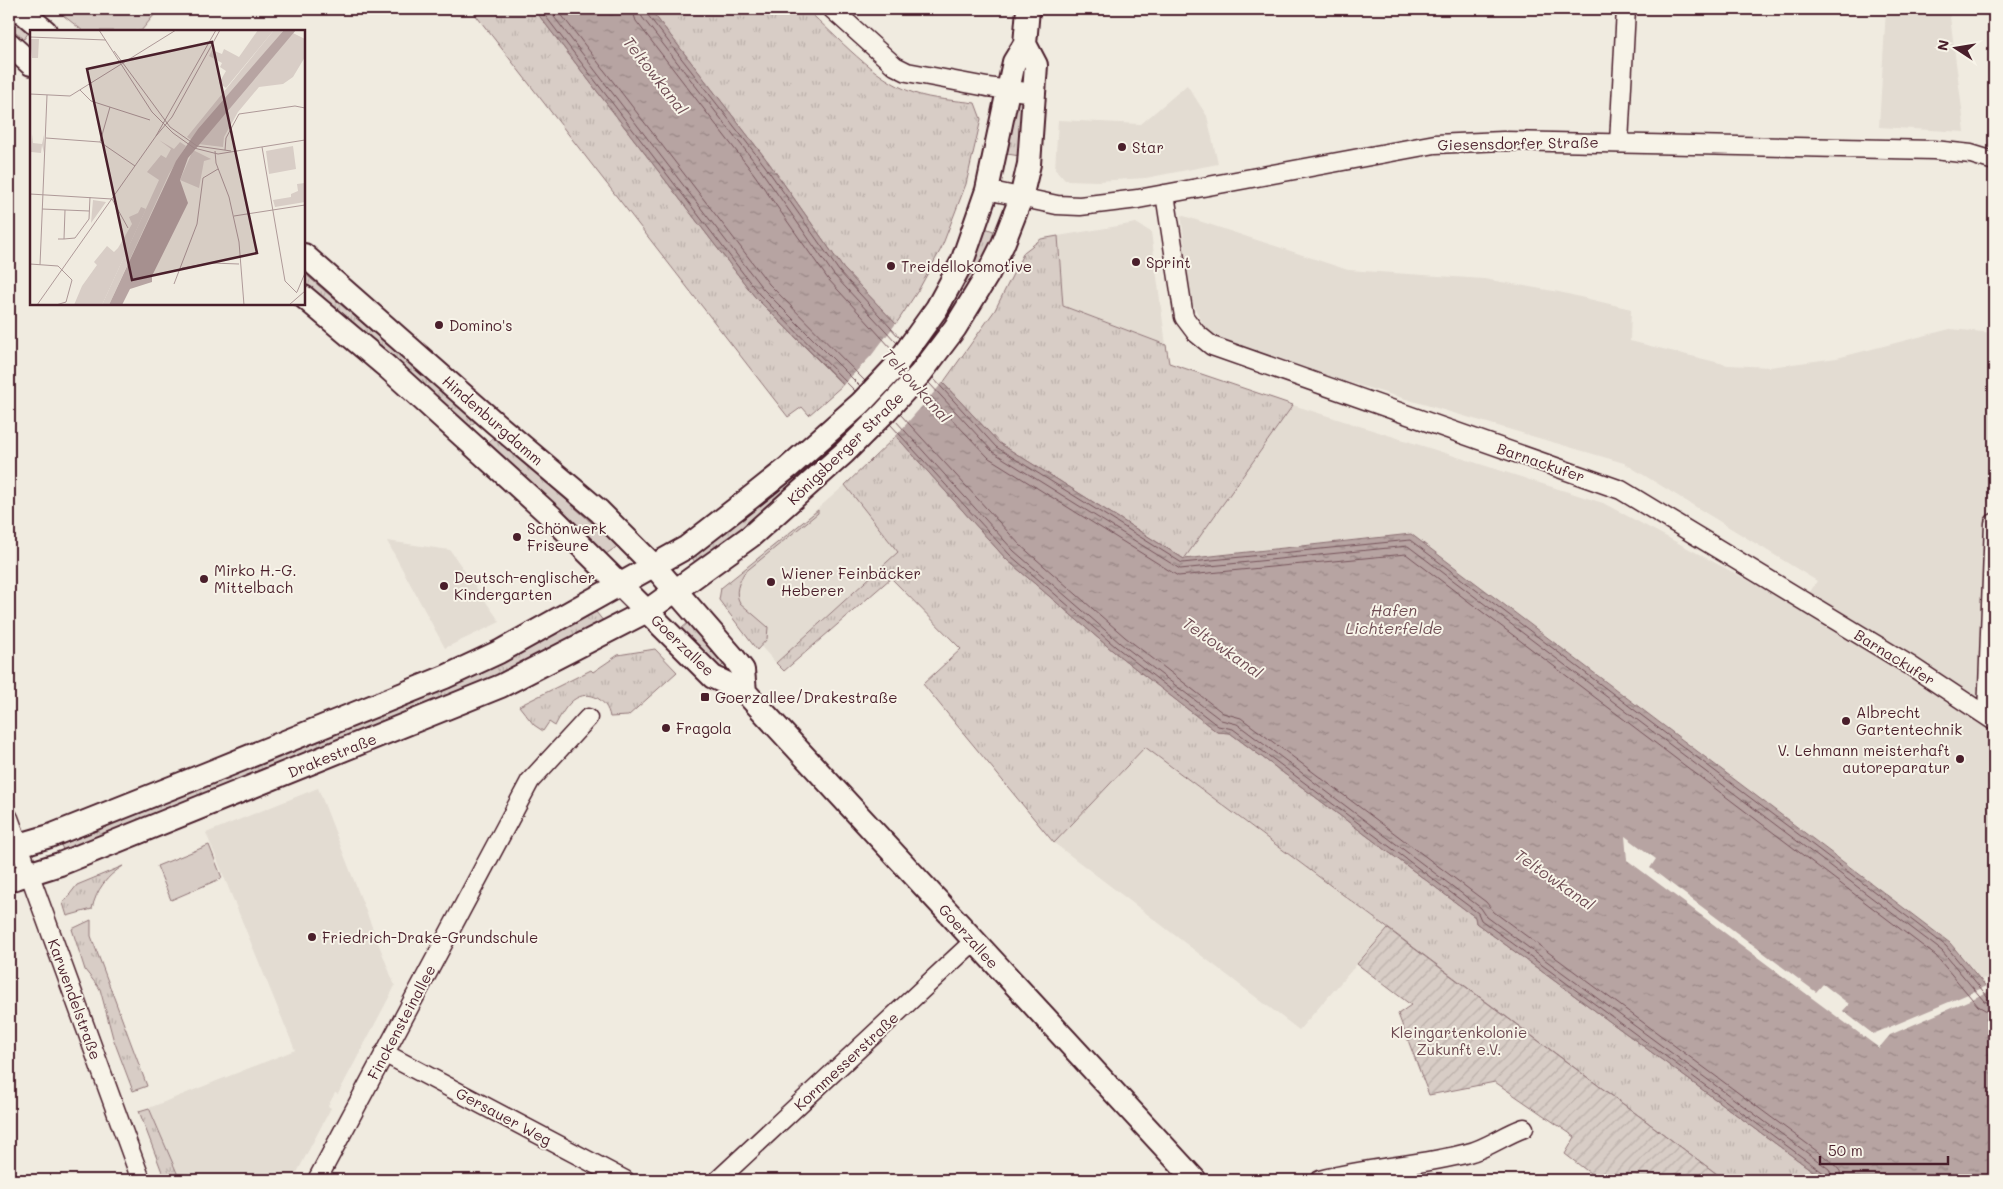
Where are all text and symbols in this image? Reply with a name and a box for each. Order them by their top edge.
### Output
north arrow [1930,22,1980,72]
inset map [30,30,305,305]
water label: Teltowkanal [619,32,693,118]
text: N [1932,38,1953,52]
street label: Giesensdorfer Straße [1437,132,1599,154]
place label: Star [1132,137,1164,157]
marker: Star [1116,141,1128,153]
place label: Sprint [1146,252,1191,272]
place label: Treidellokomotive [901,256,1032,276]
marker: Sprint [1130,256,1142,268]
marker: Treidellokomotive [885,260,897,272]
place label: Domino's [449,315,513,335]
marker: Domino's [433,319,445,331]
water label: Teltowkanal [878,343,956,427]
street label: Hindenburgdamm [438,371,548,469]
street label: Königsberger Straße [783,387,907,509]
street label: Barnackufer [1494,438,1588,486]
place label: Schönwerk Friseure [527,518,606,555]
marker: Schönwerk Friseure [511,531,523,543]
place label: Mirko H.-G. Mittelbach [214,560,297,597]
place label: Wiener Feinbäcker Heberer [781,563,921,600]
place label: Deutsch-englischer Kindergarten [454,567,595,604]
marker: Mirko H.-G. Mittelbach [198,573,210,585]
marker: Wiener Feinbäcker Heberer [765,576,777,588]
marker: Deutsch-englischer Kindergarten [438,580,450,592]
water label: Hafen Lichterfelde [1346,599,1443,638]
street label: Goerzallee [647,610,719,680]
water label: Teltowkanal [1179,612,1267,682]
street label: Barnackufer [1851,624,1939,690]
place label: Goerzallee/Drakestraße [715,687,897,707]
marker: Goerzallee/Drakestraße [699,691,711,703]
place label: Albrecht Gartentechnik [1856,702,1962,739]
marker: Albrecht Gartentechnik [1840,715,1852,727]
place label: Fragola [676,718,732,738]
marker: Fragola [660,722,672,734]
street label: Drakestraße [285,728,379,782]
place label: V. Lehmann meisterhaft autoreparatur [1777,740,1950,777]
marker: V. Lehmann meisterhaft autoreparatur [1954,753,1966,765]
water label: Teltowkanal [1511,844,1599,914]
street label: Goerzallee [935,899,1003,973]
place label: Friedrich-Drake-Grundschule [322,927,538,947]
marker: Friedrich-Drake-Grundschule [306,931,318,943]
street label: Karwendelstraße [44,936,106,1062]
street label: Finckensteinallee [362,961,440,1083]
street label: Kornmesserstraße [789,1007,903,1115]
park label: Kleingartenkolonie Zukunft e.V. [1391,1022,1527,1059]
street label: Gersauer Weg [453,1082,556,1150]
scale bar [1820,1134,1948,1166]
text: 50 m [1828,1140,1863,1160]

